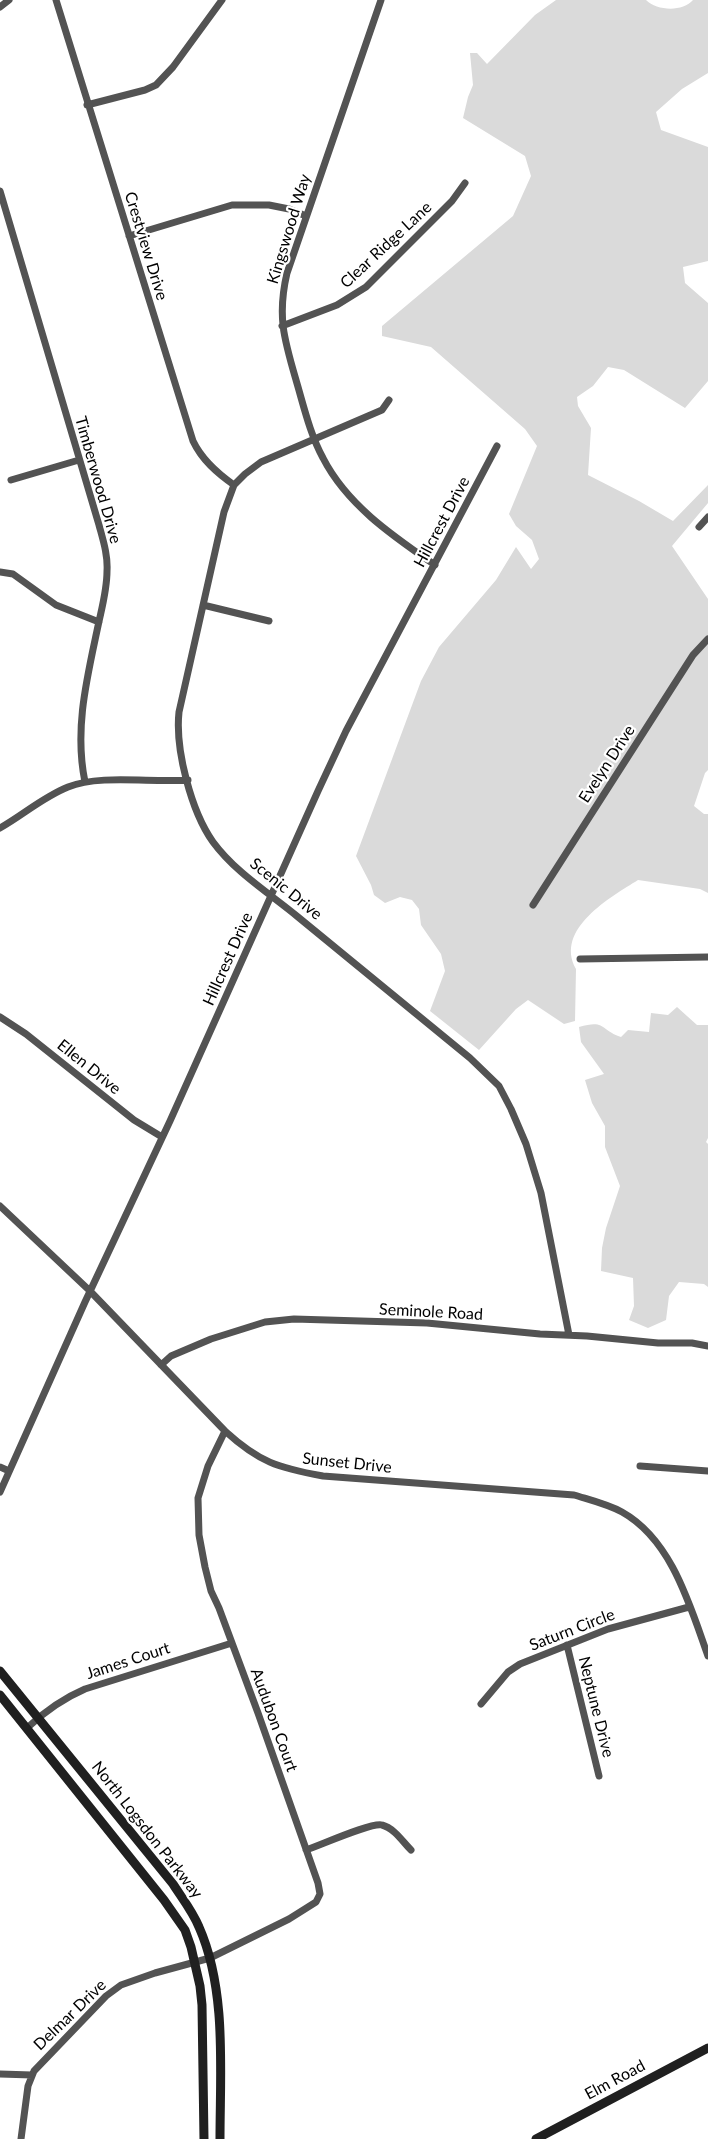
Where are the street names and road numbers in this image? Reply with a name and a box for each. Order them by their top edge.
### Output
street label: Kingswood Way [263,172,315,286]
street label: Crestview Drive [120,189,172,303]
street label: Clear Ridge Lane [336,198,436,292]
street label: Timberwood Drive [71,414,125,546]
street label: Hillcrest Drive [410,473,474,571]
street label: Evelyn Drive [575,722,639,806]
street label: Scenic Drive [246,854,326,924]
street label: Hillcrest Drive [199,909,257,1009]
street label: Ellen Drive [53,1036,125,1098]
street label: Seminole Road [379,1300,483,1324]
street label: Sunset Drive [301,1449,393,1477]
street label: Saturn Circle [527,1605,617,1655]
street label: James Court [84,1638,172,1684]
street label: Neptune Drive [574,1654,618,1760]
street label: Audubon Court [246,1666,302,1774]
street label: North Logsdon Parkway [88,1758,206,1902]
street label: Delmar Drive [30,1976,110,2054]
street label: Elm Road [581,2056,649,2104]

